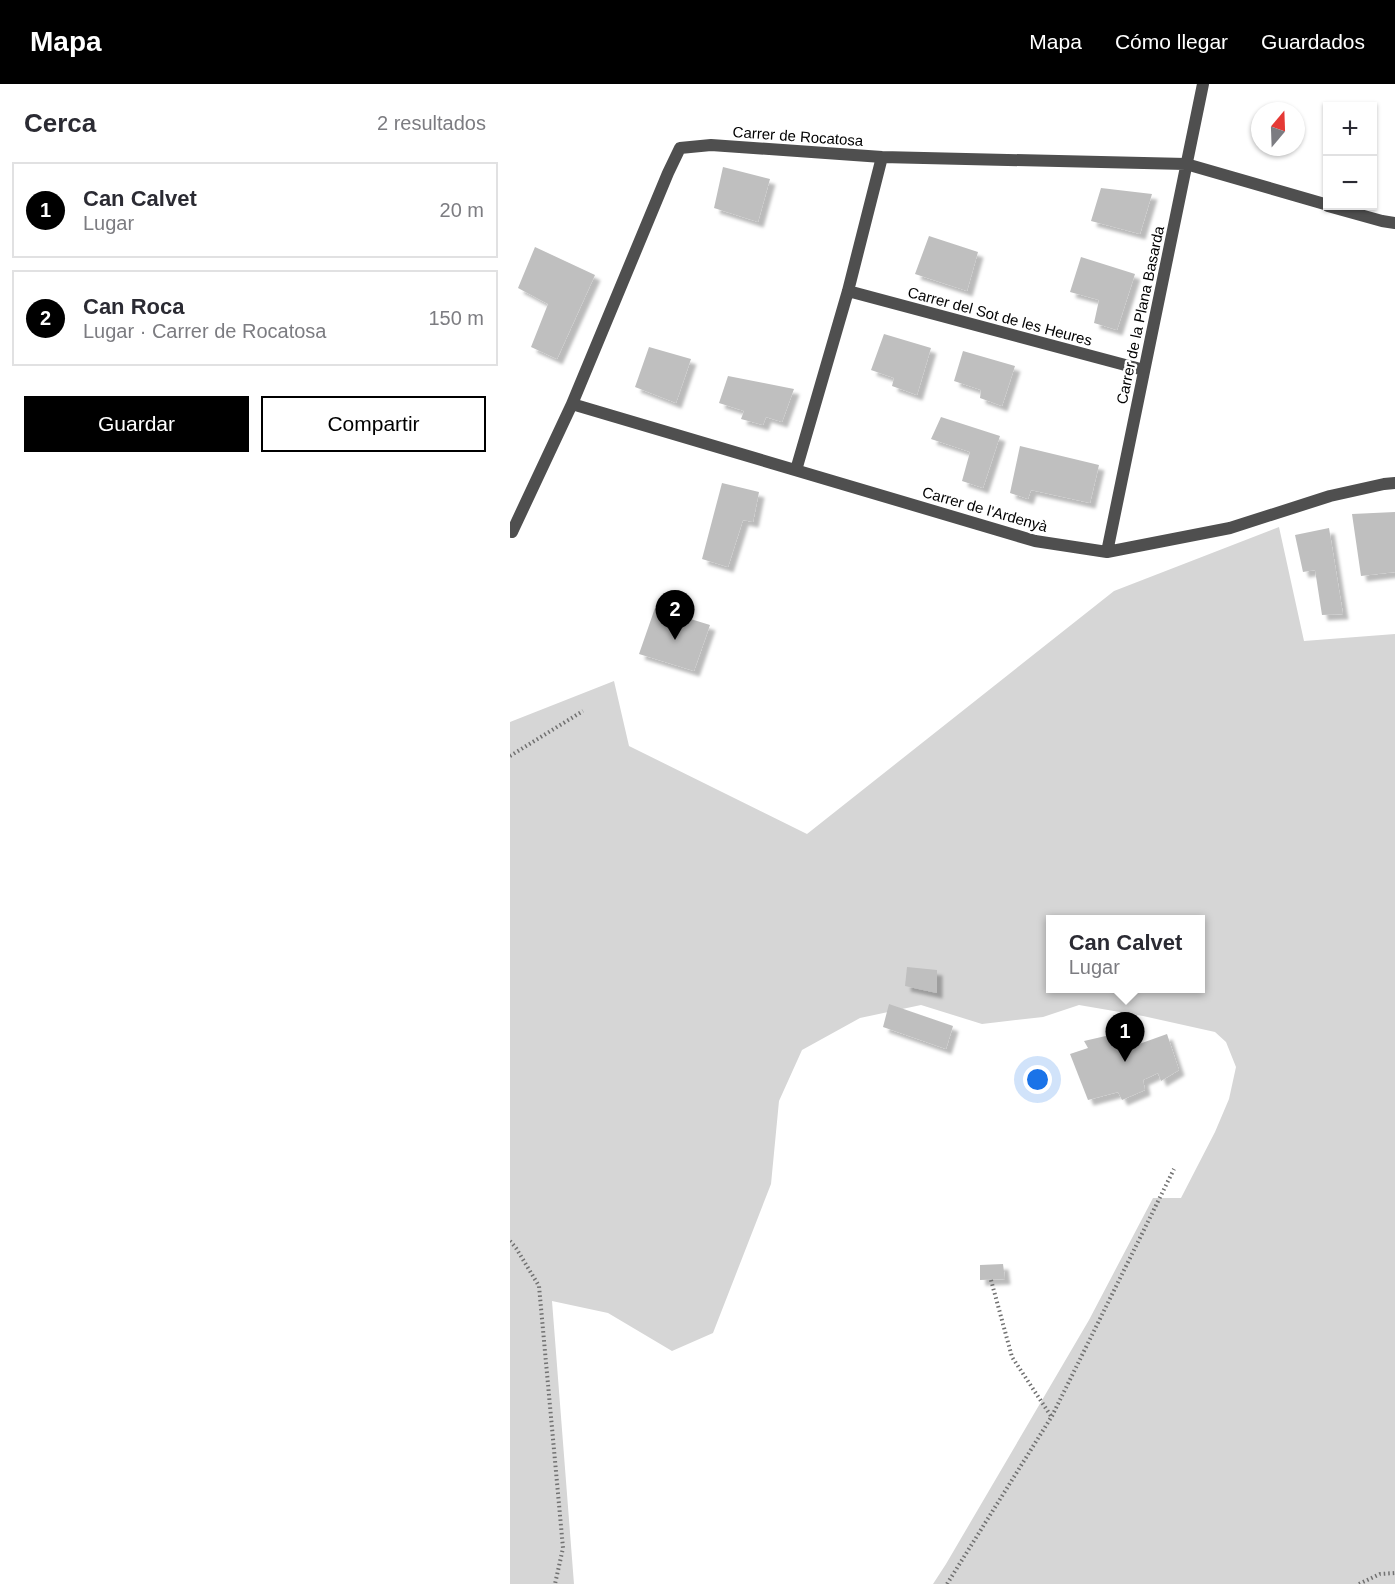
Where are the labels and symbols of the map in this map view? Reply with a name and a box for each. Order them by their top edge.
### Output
north arrow [1251,102,1305,156]
street label: Carrer de Rocatosa [732,123,865,149]
street label: Carrer de la Plana Basarda [1113,224,1167,406]
street label: Carrer del Sot de les Heures [906,283,1094,349]
street label: Carrer de l'Ardenyà [920,483,1050,535]
pin: 2 [656,590,694,640]
pin: 1 [1106,1012,1144,1062]
your location [1023,1065,1052,1094]

